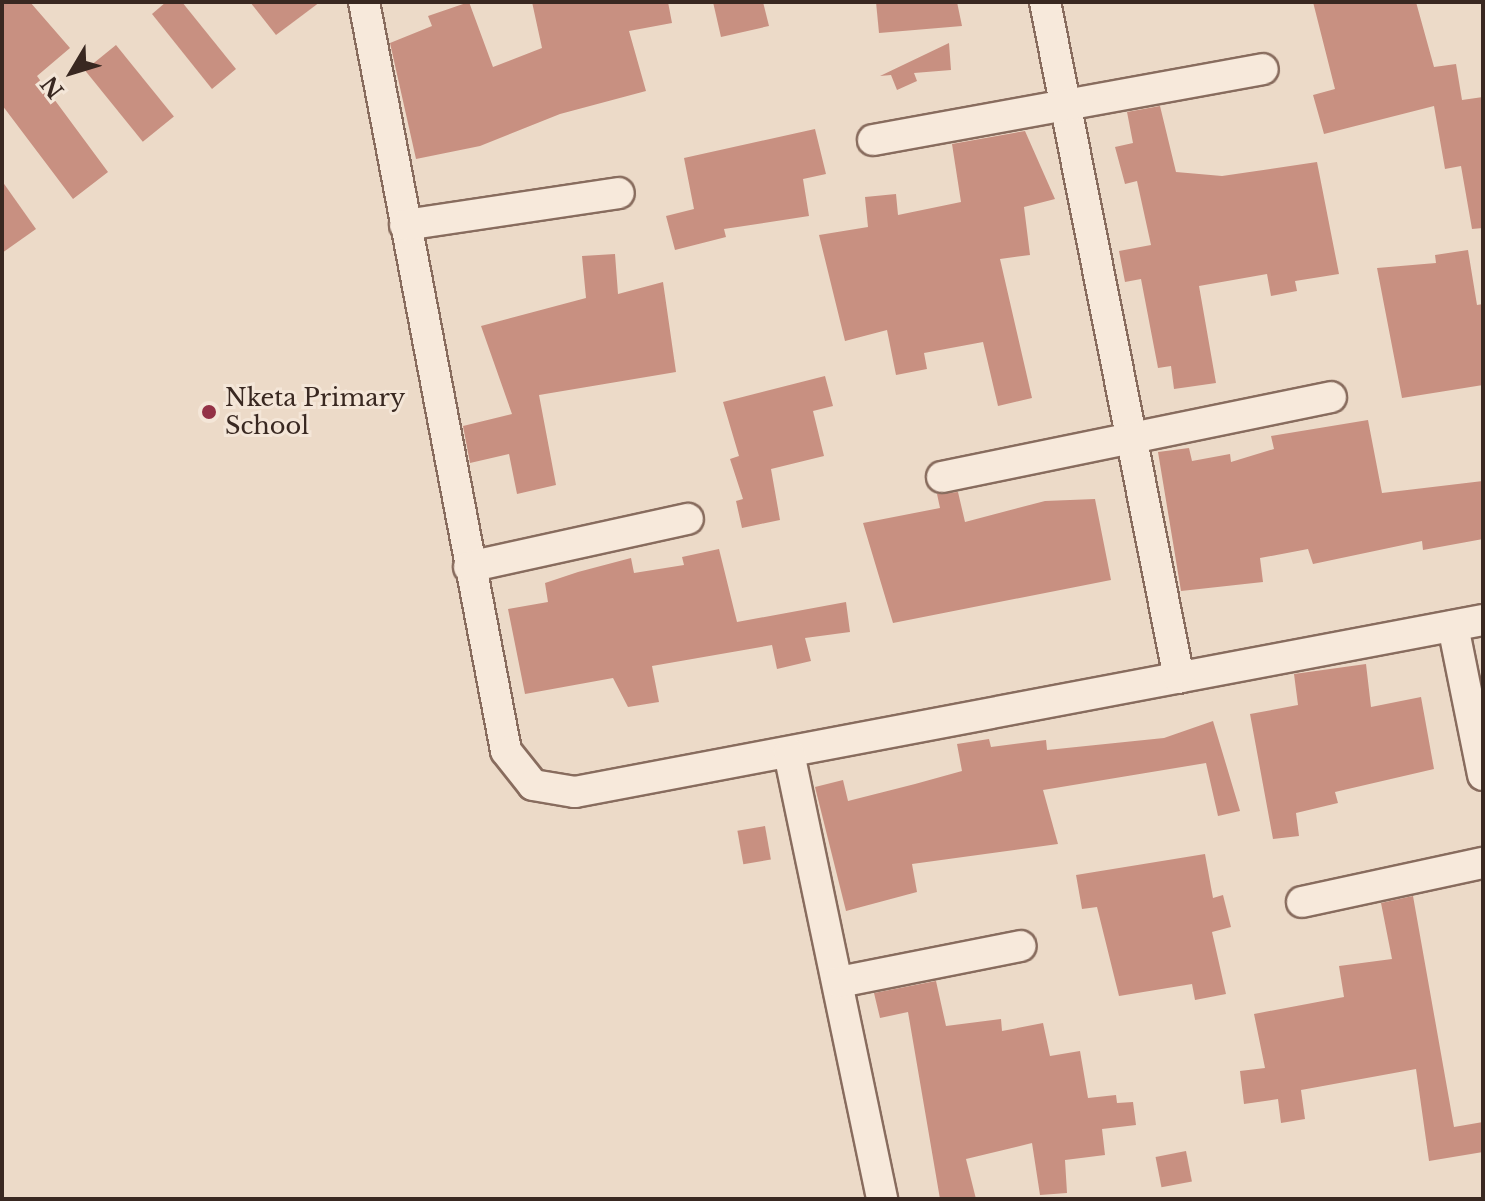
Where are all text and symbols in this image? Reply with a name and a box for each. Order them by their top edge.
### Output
north arrow [32,32,112,112]
text: N [36,71,70,104]
place label: Nketa Primary School [225,384,406,440]
marker: Nketa Primary School [200,403,218,421]

